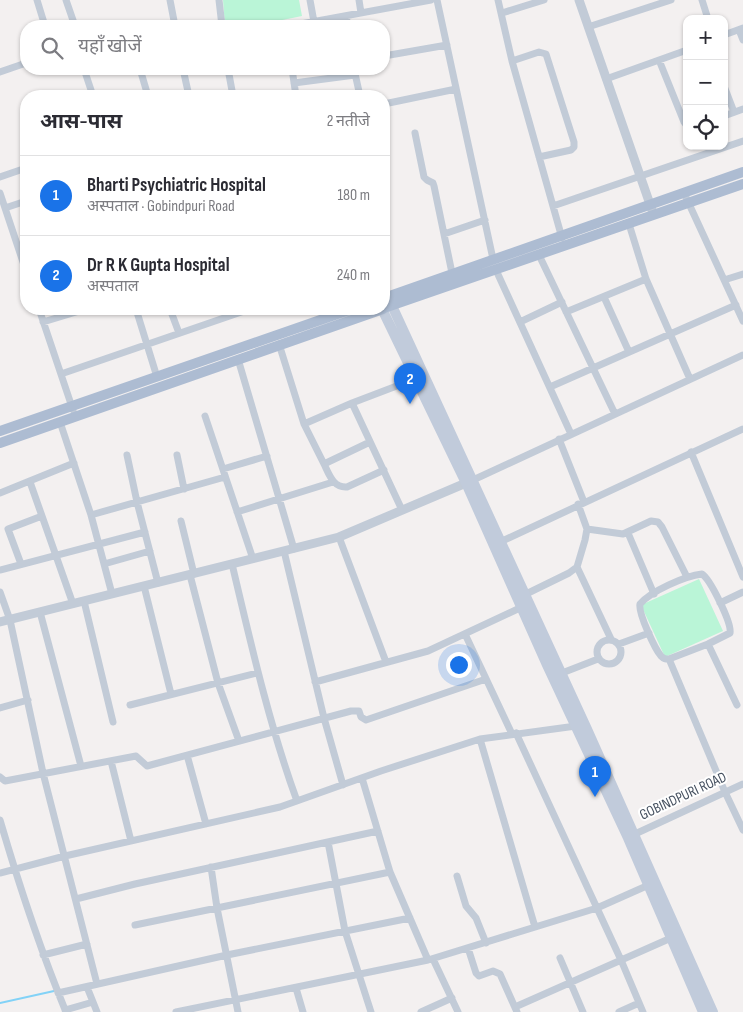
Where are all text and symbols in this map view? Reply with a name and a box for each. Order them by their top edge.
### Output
map controls [683,15,728,150]
button: + [683,15,728,60]
search box [20,20,390,75]
icon: search [38,34,66,62]
text: यहाँ खोजें [78,35,142,58]
button: − [683,60,728,105]
button: locate [683,105,728,150]
text: आस-पास [40,109,122,134]
text: 2 नतीजे [327,112,370,131]
text: Bharti Psychiatric Hospital [87,174,266,197]
text: 1 [53,186,59,205]
text: 180 m [337,186,370,205]
text: अस्पताल · Gobindpuri Road [87,197,235,216]
text: Dr R K Gupta Hospital [87,254,229,277]
text: 2 [52,266,60,285]
text: 240 m [337,266,370,285]
text: अस्पताल [87,277,139,296]
pin: 2 [394,363,426,404]
your location [446,652,472,678]
pin: 1 [579,756,611,797]
street label: GOBINDPURI ROAD [637,768,729,824]

